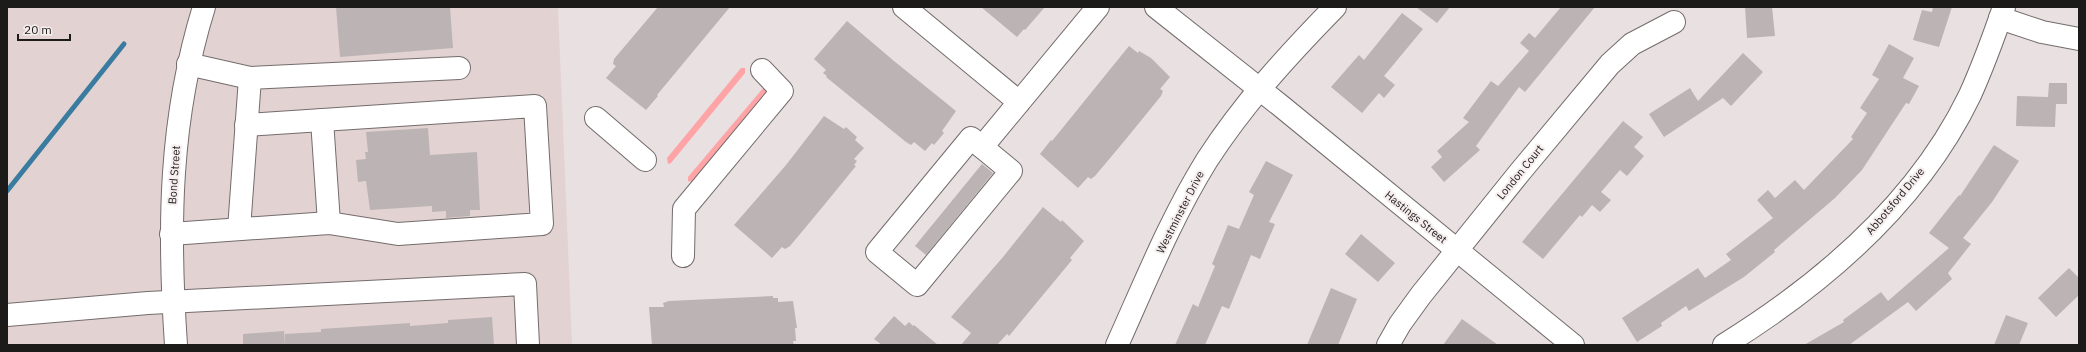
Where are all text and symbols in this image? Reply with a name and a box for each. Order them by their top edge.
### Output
scale bar [18,16,70,42]
text: 20 m [24,22,52,37]
street label: London Court [1494,142,1546,202]
street label: Bond Street [165,145,183,205]
street label: Abbotsford Drive [1863,165,1927,237]
street label: Westminster Drive [1153,168,1207,256]
street label: Hastings Street [1382,188,1450,246]

